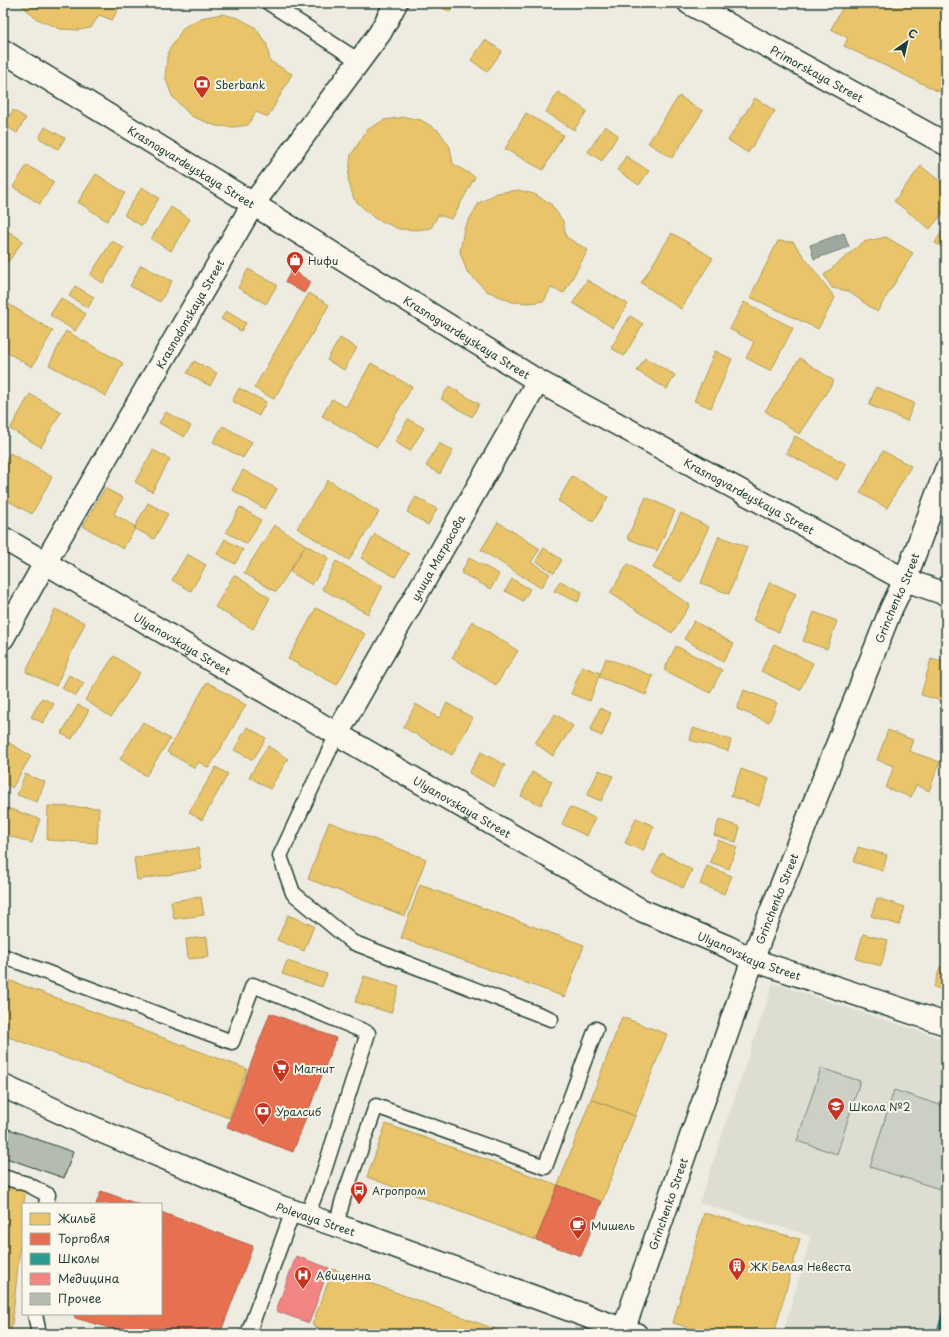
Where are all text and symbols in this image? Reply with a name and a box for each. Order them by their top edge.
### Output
north arrow [887,22,927,62]
text: С [905,24,921,43]
street label: Primorskaya Street [767,41,867,106]
bank icon: Sberbank [192,74,212,99]
place label: Sberbank [215,76,266,93]
street label: Krasnogvardeyskaya Street [125,121,259,212]
shop icon: Нифи [285,250,305,275]
place label: Нифи [308,252,338,269]
street label: Krasnodonskaya Street [151,256,228,372]
street label: Krasnogvardeyskaya Street [400,291,534,383]
street label: Krasnogvardeyskaya Street [681,453,818,538]
street label: улица Матросова [406,511,469,604]
street label: Grinchenko Street [870,550,923,645]
street label: Ulyanovskaya Street [130,608,235,679]
street label: Ulyanovskaya Street [410,771,515,842]
street label: Grinchenko Street [751,850,802,947]
street label: Ulyanovskaya Street [695,926,804,984]
supermarket icon: Магнит [271,1058,291,1083]
place label: Магнит [294,1060,335,1077]
school or university icon: Школа №2 [826,1096,846,1121]
place label: Школа №2 [849,1098,911,1115]
bank icon: Уралсиб [253,1101,273,1126]
place label: Уралсиб [276,1103,322,1120]
street label: Grinchenko Street [644,1155,692,1252]
bus stop icon: Агропром [349,1180,369,1205]
place label: Агропром [372,1182,426,1199]
street label: Polevaya Street [274,1197,358,1240]
legend [22,1203,162,1315]
text: Жильё [57,1209,96,1227]
cafe icon: Мишель [568,1215,588,1240]
place label: Мишель [591,1217,635,1234]
text: Торговля [58,1229,110,1247]
text: Школы [58,1249,100,1267]
building icon: ЖК Белая Невеста [727,1256,747,1281]
place label: ЖК Белая Невеста [749,1258,851,1275]
hospital icon: Авиценна [293,1265,313,1290]
place label: Авиценна [316,1267,371,1284]
text: Медицина [58,1269,120,1287]
text: Прочее [58,1289,102,1307]

